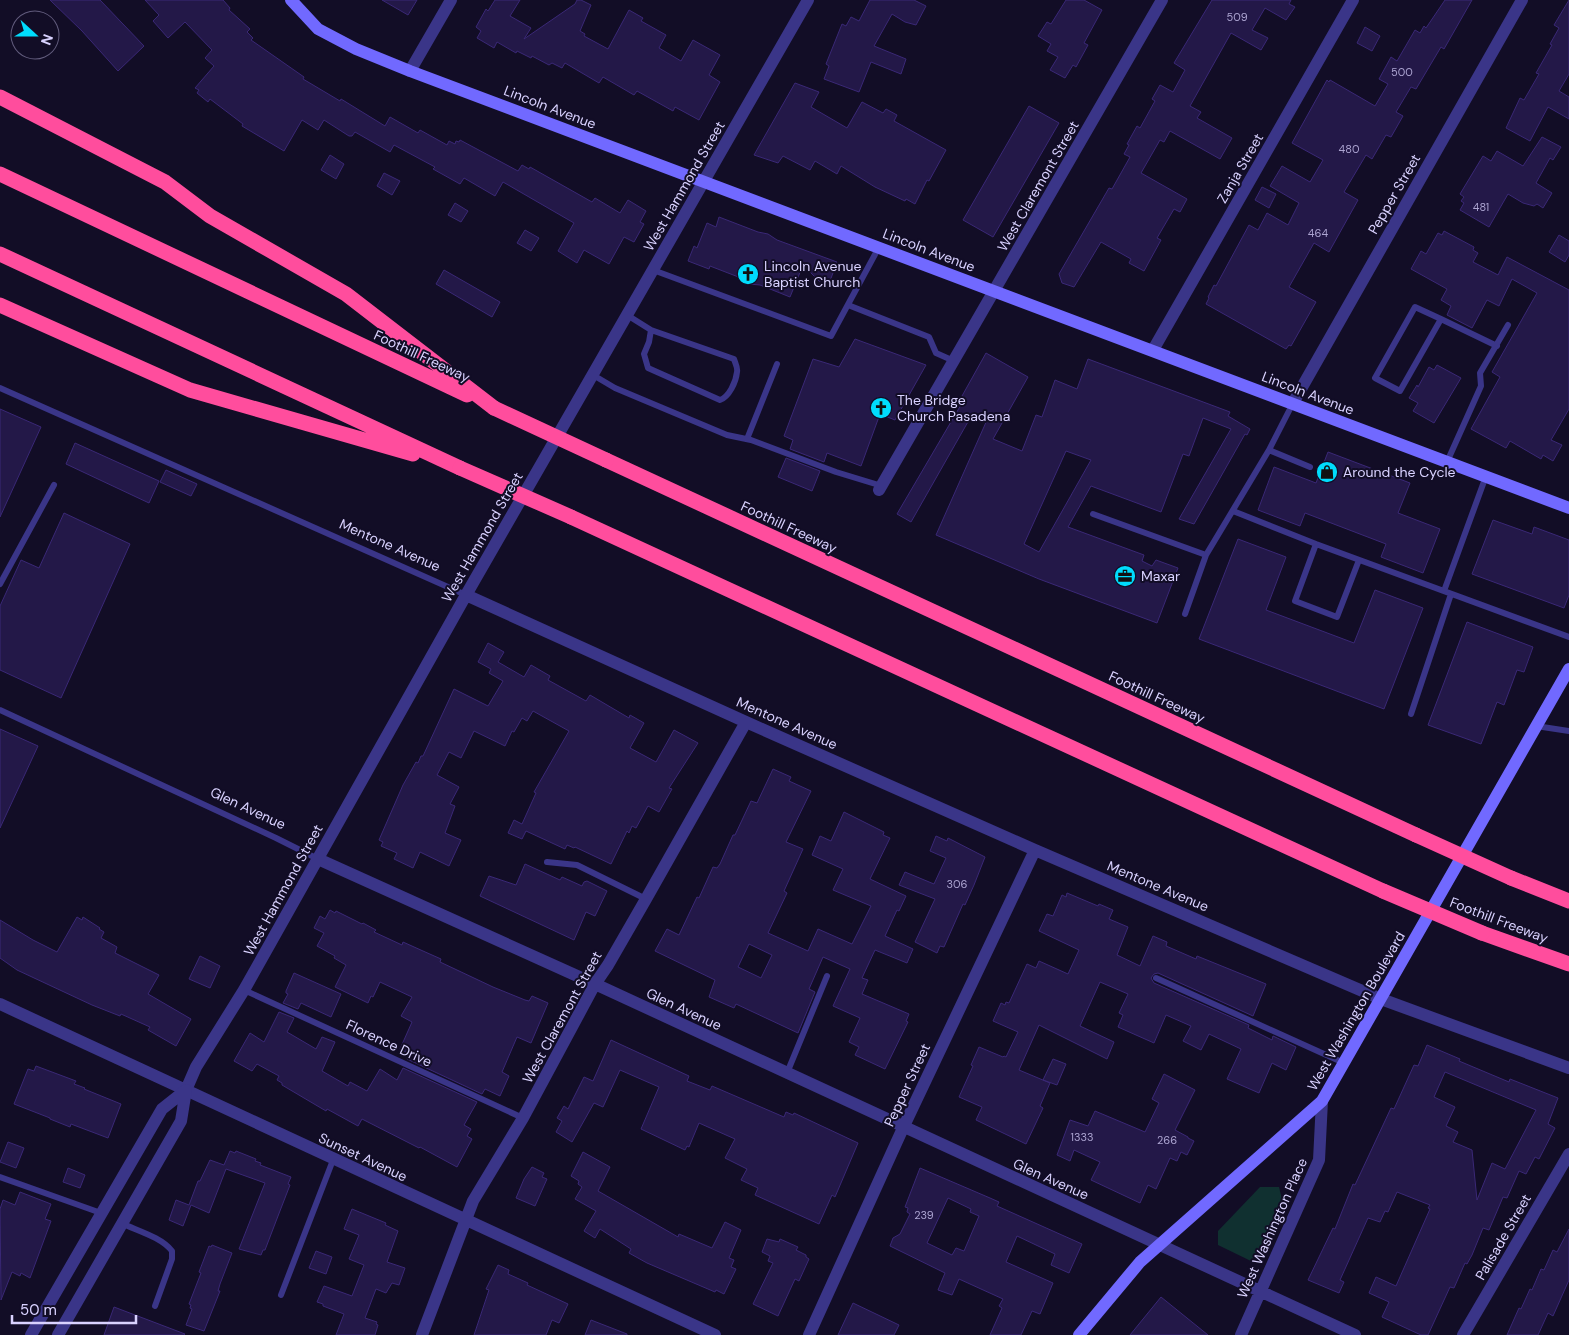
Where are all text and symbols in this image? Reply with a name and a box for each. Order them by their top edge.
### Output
north arrow [10,10,60,60]
house number: 509 [1226,10,1248,24]
text: N [37,32,57,48]
house number: 500 [1391,65,1413,79]
street label: Lincoln Avenue [501,81,599,133]
street label: West Claremont Street [993,117,1083,255]
street label: West Hammond Street [639,118,729,254]
street label: Zanja Street [1213,130,1267,206]
house number: 480 [1339,142,1359,156]
street label: Pepper Street [1364,151,1424,237]
house number: 481 [1473,200,1489,214]
street label: Lincoln Avenue [880,224,978,276]
house number: 464 [1308,226,1328,240]
place label: Lincoln Avenue Baptist Church [764,257,862,291]
church icon: Lincoln Avenue Baptist Church [736,262,760,286]
street label: Foothill Freeway [371,326,473,386]
street label: Lincoln Avenue [1259,367,1357,419]
place label: The Bridge Church Pasadena [897,391,1010,425]
church icon: The Bridge Church Pasadena [869,396,893,420]
shop icon: Around the Cycle [1315,460,1339,484]
place label: Around the Cycle [1343,463,1456,481]
street label: West Hammond Street [437,469,527,605]
street label: Foothill Freeway [738,497,840,557]
street label: Mentone Avenue [337,515,443,575]
office icon: Maxar [1113,564,1137,588]
place label: Maxar [1141,567,1180,585]
street label: Foothill Freeway [1106,667,1208,727]
street label: Mentone Avenue [734,693,840,753]
street label: Glen Avenue [207,783,289,833]
street label: West Hammond Street [239,821,327,959]
street label: Mentone Avenue [1104,856,1212,916]
house number: 306 [947,877,968,891]
street label: Foothill Freeway [1447,893,1551,947]
street label: West Washington Boulevard [1303,928,1409,1094]
street label: West Claremont Street [518,948,606,1086]
street label: Glen Avenue [643,984,725,1034]
street label: Florence Drive [343,1015,435,1071]
street label: Pepper Street [880,1041,934,1129]
street label: Sunset Avenue [316,1129,410,1185]
house number: 1333 [1071,1130,1093,1144]
house number: 266 [1157,1133,1177,1147]
street label: Glen Avenue [1010,1154,1092,1204]
street label: West Washington Place [1233,1155,1311,1301]
street label: Palisade Street [1471,1191,1535,1283]
house number: 239 [914,1208,934,1222]
scale bar [12,1292,136,1324]
text: 50 m [20,1300,57,1320]

